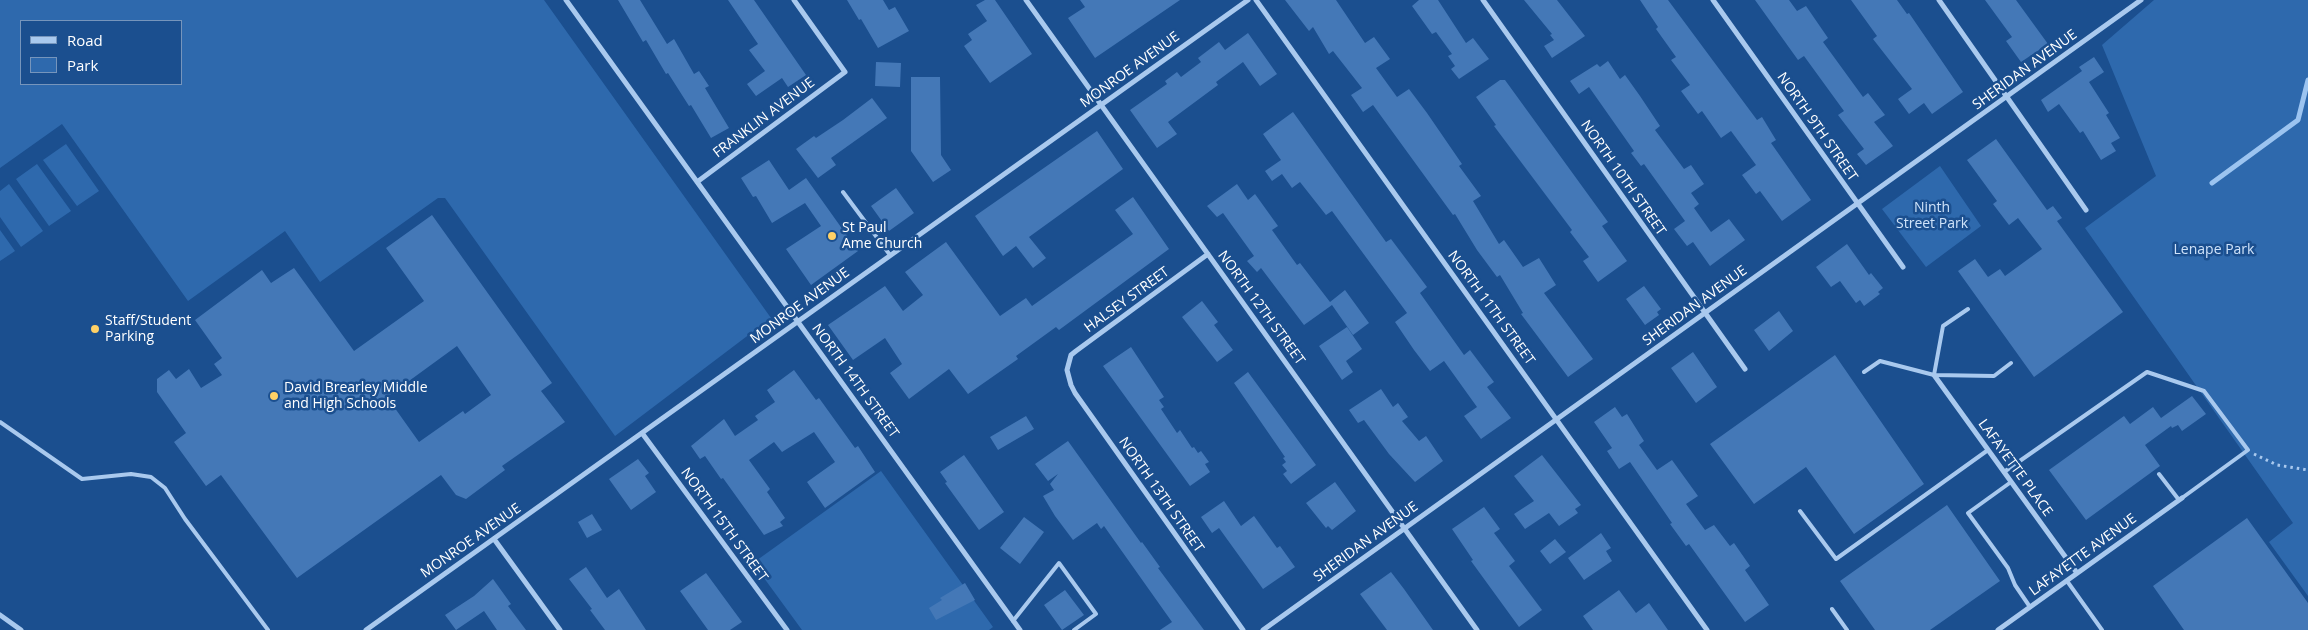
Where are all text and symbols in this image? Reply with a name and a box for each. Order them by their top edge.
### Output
legend [20,20,182,85]
street label: SHERIDAN AVENUE [1969,26,2081,114]
street label: MONROE AVENUE [1077,28,1183,112]
text: Road [67,30,103,50]
text: Park [67,55,98,75]
street label: NORTH 9TH STREET [1773,69,1861,185]
street label: FRANKLIN AVENUE [710,74,818,162]
street label: NORTH 10TH STREET [1577,117,1669,239]
park label: Ninth Street Park [1896,200,1968,232]
place label: St Paul Ame Church [842,220,922,252]
marker: St Paul Ame Church [826,230,838,242]
park label: Lenape Park [2174,242,2254,258]
street label: NORTH 12TH STREET [1214,248,1308,368]
street label: NORTH 11TH STREET [1444,248,1538,368]
street label: SHERIDAN AVENUE [1639,262,1751,350]
street label: MONROE AVENUE [747,264,853,348]
street label: HALSEY STREET [1081,264,1173,336]
place label: Staff/Student Parking [105,313,191,346]
street label: NORTH 14TH STREET [808,321,902,441]
marker: Staff/Student Parking [89,323,101,335]
place label: David Brearley Middle and High Schools [284,380,427,412]
marker: David Brearley Middle and High Schools [268,390,280,402]
street label: LAFAYETTE PLACE [1974,416,2056,520]
street label: NORTH 13TH STREET [1115,434,1207,556]
street label: NORTH 15TH STREET [677,465,771,585]
street label: SHERIDAN AVENUE [1310,498,1422,586]
street label: MONROE AVENUE [418,500,524,582]
street label: LAFAYETTE AVENUE [2026,511,2140,599]

